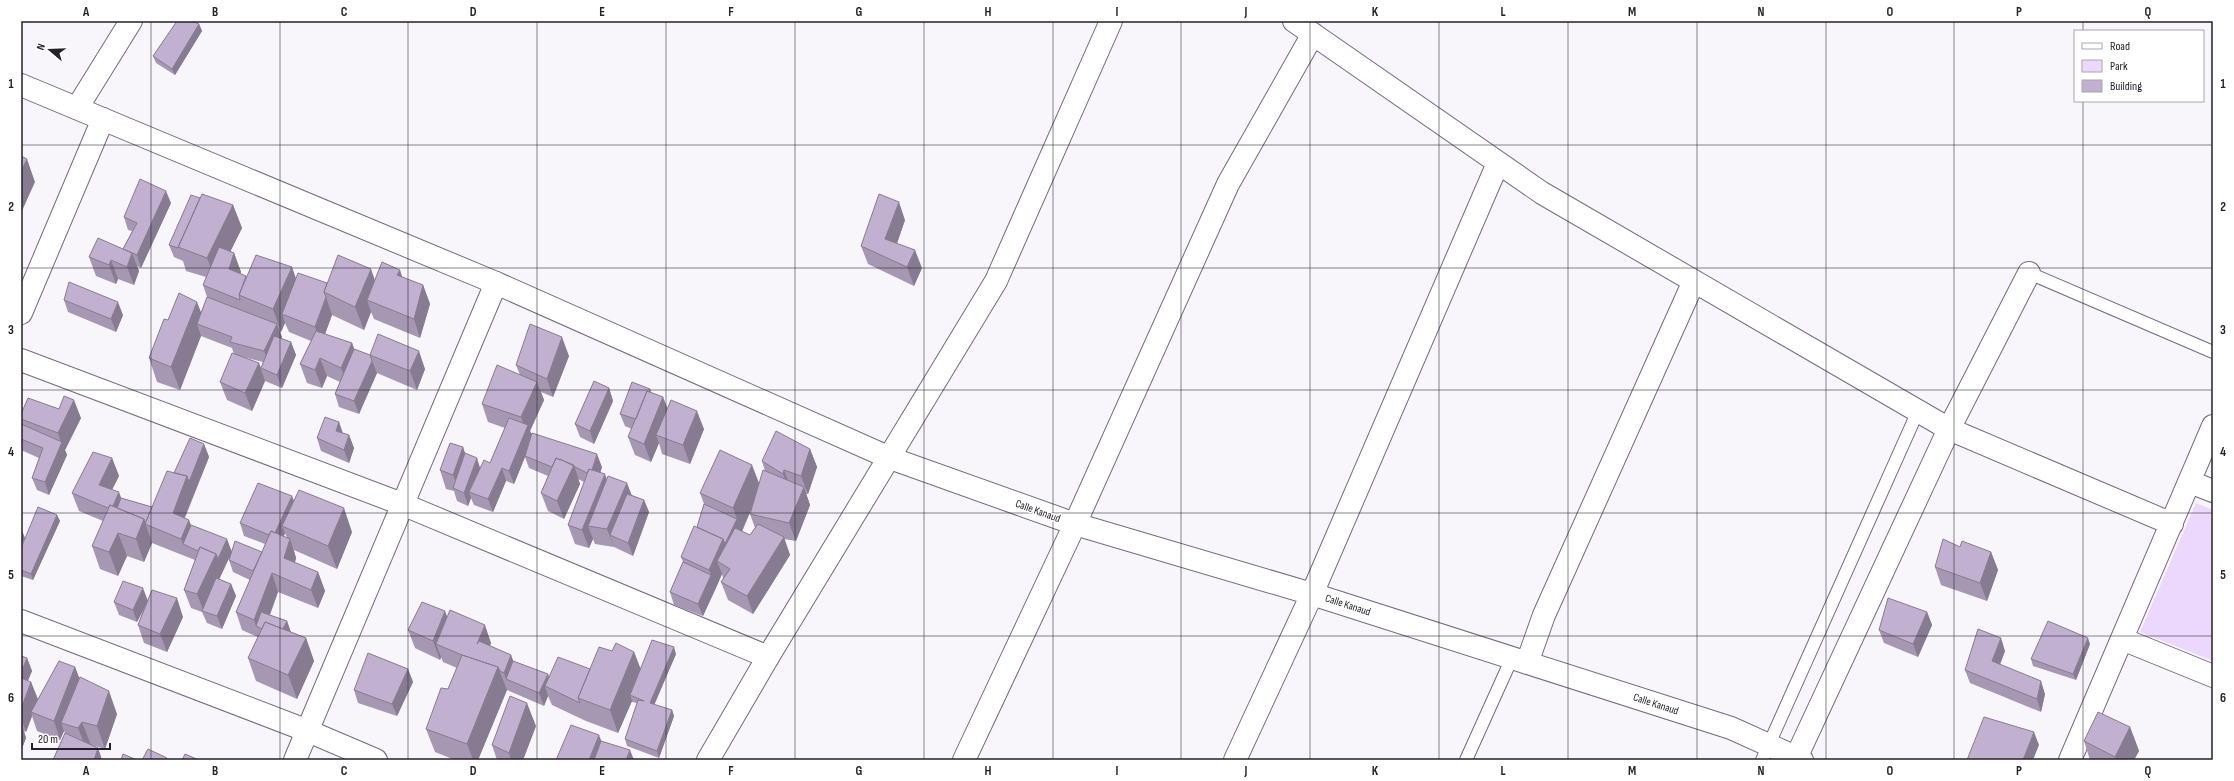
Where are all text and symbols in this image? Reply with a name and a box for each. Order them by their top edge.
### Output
text: A [82,4,90,20]
text: B [212,4,218,20]
text: C [341,4,348,20]
text: D [470,4,477,20]
text: E [599,4,605,20]
text: F [728,4,734,20]
text: G [856,4,863,20]
text: H [985,4,992,20]
text: I [1116,4,1119,20]
text: J [1244,4,1248,20]
text: K [1372,4,1379,20]
text: L [1500,4,1506,20]
text: M [1628,4,1636,20]
text: N [1758,4,1765,20]
text: O [1887,4,1894,20]
text: P [2016,4,2022,20]
text: Q [2145,4,2152,20]
north arrow [30,30,70,70]
legend [2074,30,2204,102]
text: Road [2110,39,2130,54]
text: N [34,42,48,52]
text: Park [2110,59,2128,74]
text: 1 [8,76,14,92]
text: 1 [2220,76,2226,92]
text: Building [2110,79,2142,94]
text: 2 [8,199,14,215]
text: 2 [2220,199,2226,215]
text: 3 [8,322,14,338]
text: 3 [2220,322,2226,338]
text: 4 [8,444,14,460]
text: 4 [2220,444,2226,460]
street label: Calle Kanaud [1014,497,1063,525]
text: 5 [8,567,14,583]
text: 5 [2220,567,2226,583]
street label: Calle Kanaud [1324,592,1373,619]
text: 6 [8,690,14,706]
text: 6 [2220,690,2226,706]
street label: Calle Kanaud [1632,691,1681,718]
scale bar [32,725,110,751]
text: 20 m [38,732,58,747]
text: A [82,763,90,779]
text: B [212,763,218,779]
text: C [341,763,348,779]
text: D [470,763,477,779]
text: E [599,763,605,779]
text: F [728,763,734,779]
text: G [856,763,863,779]
text: H [985,763,992,779]
text: I [1116,763,1119,779]
text: J [1244,763,1248,779]
text: K [1372,763,1379,779]
text: L [1500,763,1506,779]
text: M [1628,763,1636,779]
text: N [1758,763,1765,779]
text: O [1887,763,1894,779]
text: P [2016,763,2022,779]
text: Q [2145,763,2152,779]

